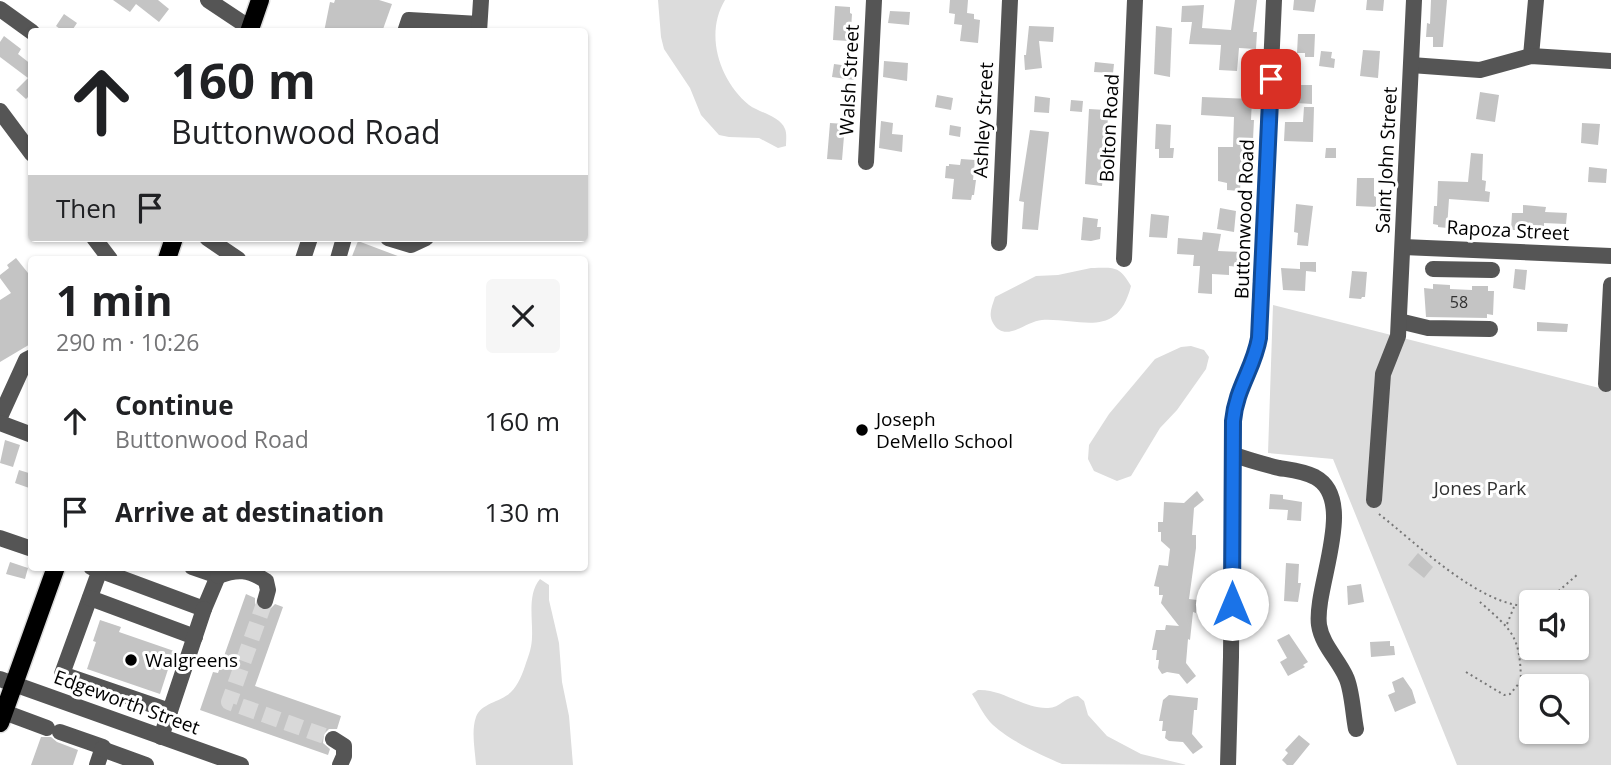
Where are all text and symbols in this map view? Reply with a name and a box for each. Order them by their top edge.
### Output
street label: Walsh Street [833,23,865,136]
text: 160 m [171,47,316,113]
pin [1241,49,1301,109]
icon: ahead [56,56,147,147]
icon: arrive [1252,60,1290,98]
street label: Ashley Street [967,61,999,178]
street label: Bolton Road [1093,73,1125,183]
street label: Saint John Street [1369,86,1403,234]
text: Buttonwood Road [171,110,441,153]
street label: Buttonwood Road [1228,139,1260,299]
icon: arrive [131,189,169,227]
text: Then [56,190,117,226]
street label: Rapoza Street [1446,214,1570,246]
text: 1 min [56,271,173,328]
button: close [486,279,560,353]
house number: 58 [1450,291,1468,313]
text: 290 m · 10:26 [56,326,199,358]
text: Continue [115,387,234,423]
icon: ahead [56,402,94,440]
text: 160 m [485,403,560,439]
place label: Joseph DeMello School [874,406,1013,454]
marker: Joseph DeMello School [854,422,870,438]
text: Buttonwood Road [115,423,309,455]
park label: Jones Park [1432,475,1526,501]
icon: arrive [56,493,94,531]
text: Arrive at destination [115,494,384,530]
text: 130 m [485,494,560,530]
position arrow [1195,567,1269,641]
map controls [1519,590,1589,744]
button: sound [1519,590,1589,660]
place label: Walgreens [145,647,238,673]
marker: Walgreens [123,652,139,668]
street label: Edgeworth Street [50,664,204,741]
button: search [1519,674,1589,744]

